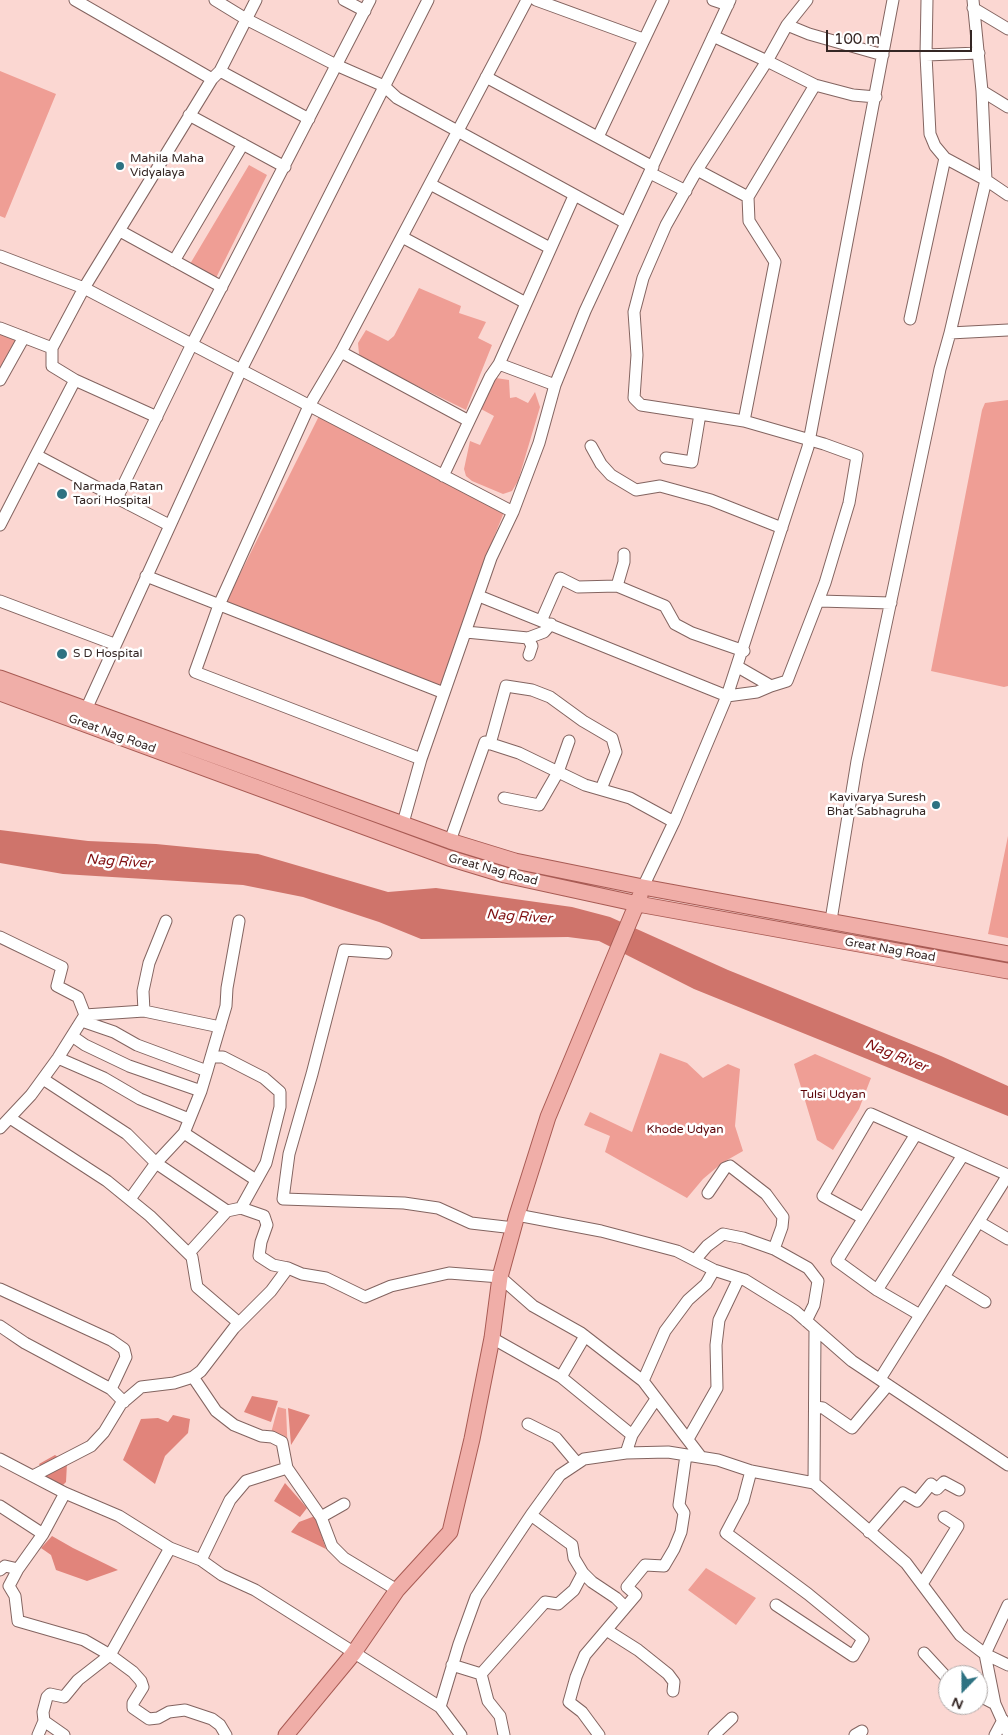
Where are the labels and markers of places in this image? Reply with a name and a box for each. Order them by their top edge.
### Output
place label: Mahila Maha Vidyalaya [130,152,204,180]
marker: Mahila Maha Vidyalaya [114,160,126,172]
place label: Narmada Ratan Taori Hospital [73,480,163,508]
marker: Narmada Ratan Taori Hospital [55,487,69,501]
marker: S D Hospital [55,647,69,661]
place label: S D Hospital [73,647,142,661]
place label: Kavivarya Suresh Bhat Sabhagruha [827,791,926,819]
marker: Kavivarya Suresh Bhat Sabhagruha [930,799,942,811]

